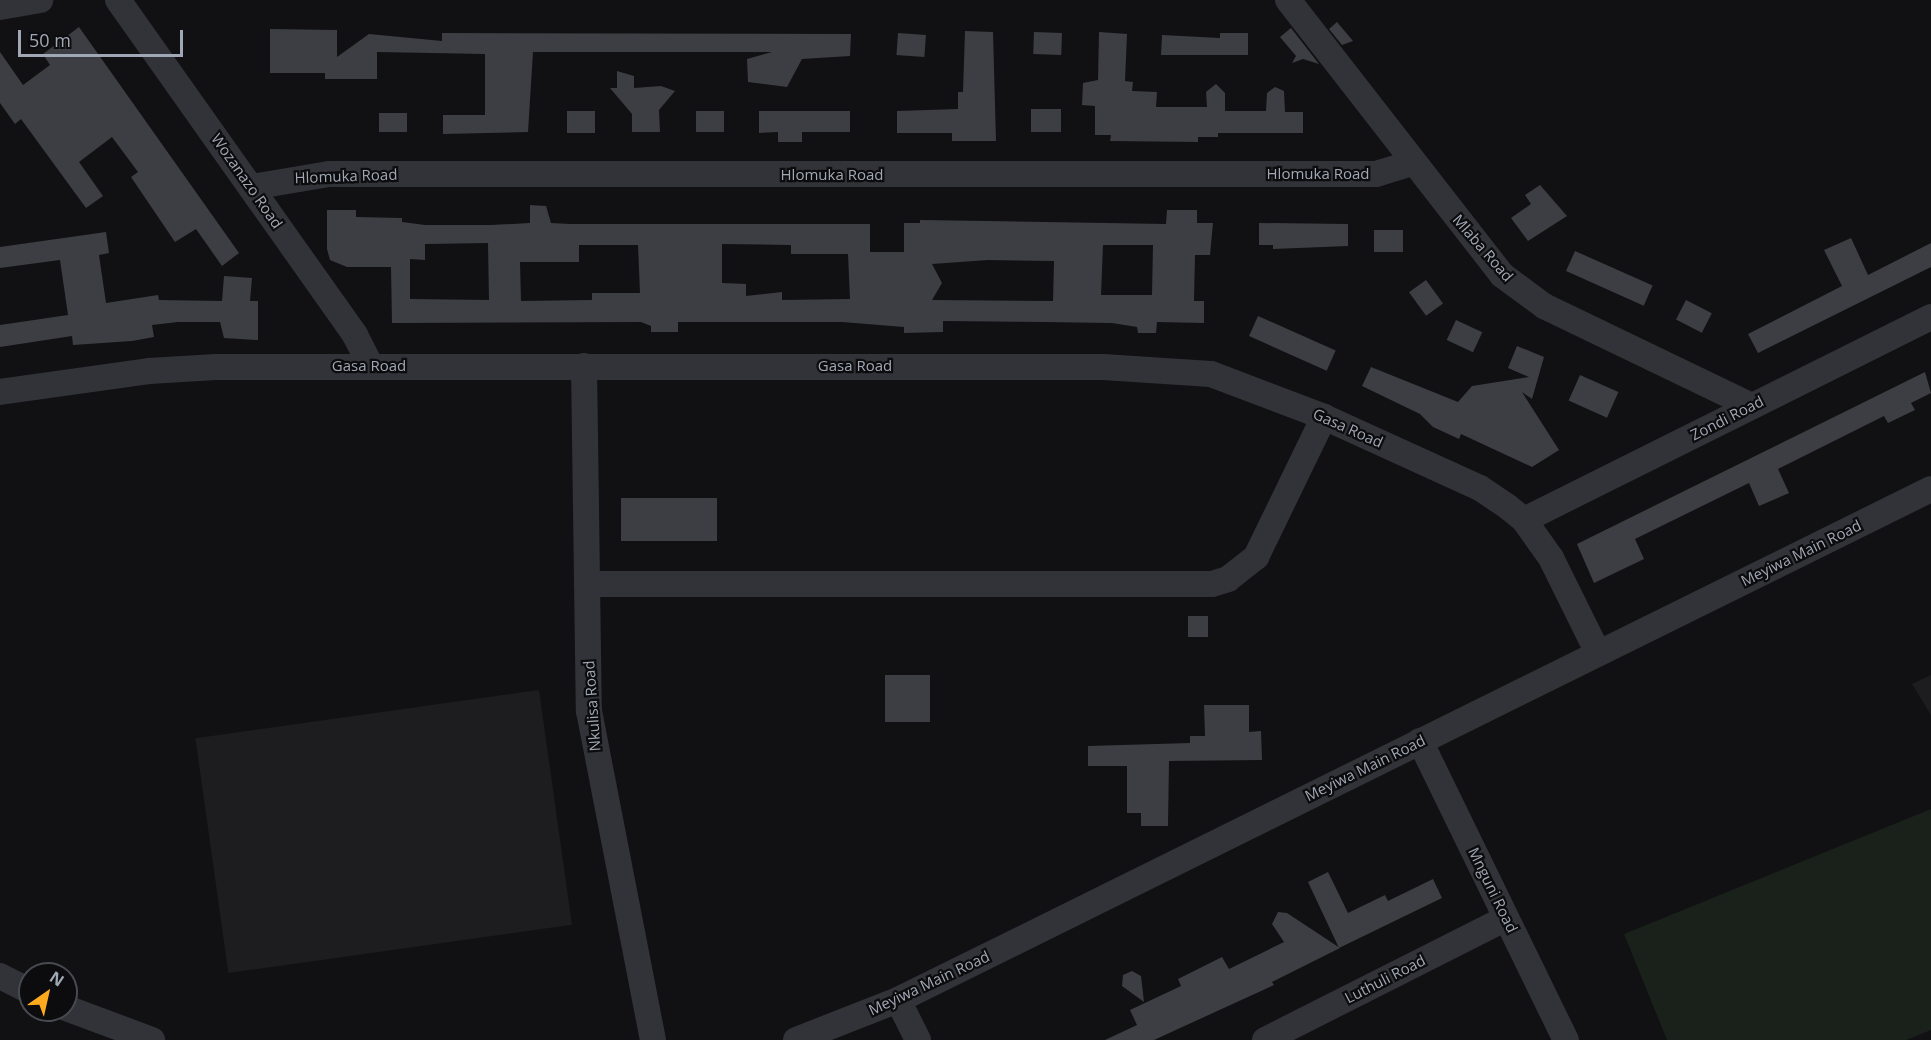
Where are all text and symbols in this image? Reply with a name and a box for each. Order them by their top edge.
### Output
scale bar [21,18,186,56]
text: 50 m [29,28,71,52]
street label: Wozanazo Road [208,130,286,232]
street label: Hlomuka Road [294,165,398,187]
street label: Hlomuka Road [1267,165,1369,183]
street label: Hlomuka Road [781,166,883,184]
street label: Mlaba Road [1449,211,1517,285]
street label: Gasa Road [332,357,406,375]
street label: Gasa Road [818,357,892,375]
street label: Zondi Road [1688,392,1766,444]
street label: Gasa Road [1310,405,1386,451]
street label: Meyiwa Main Road [1738,516,1864,590]
street label: Nkulisa Road [580,660,604,752]
street label: Meyiwa Main Road [1302,731,1428,805]
street label: Mnguni Road [1465,844,1521,936]
street label: Meyiwa Main Road [866,947,992,1019]
street label: Luthuli Road [1342,951,1428,1007]
north arrow [18,962,78,1022]
text: N [45,966,68,991]

